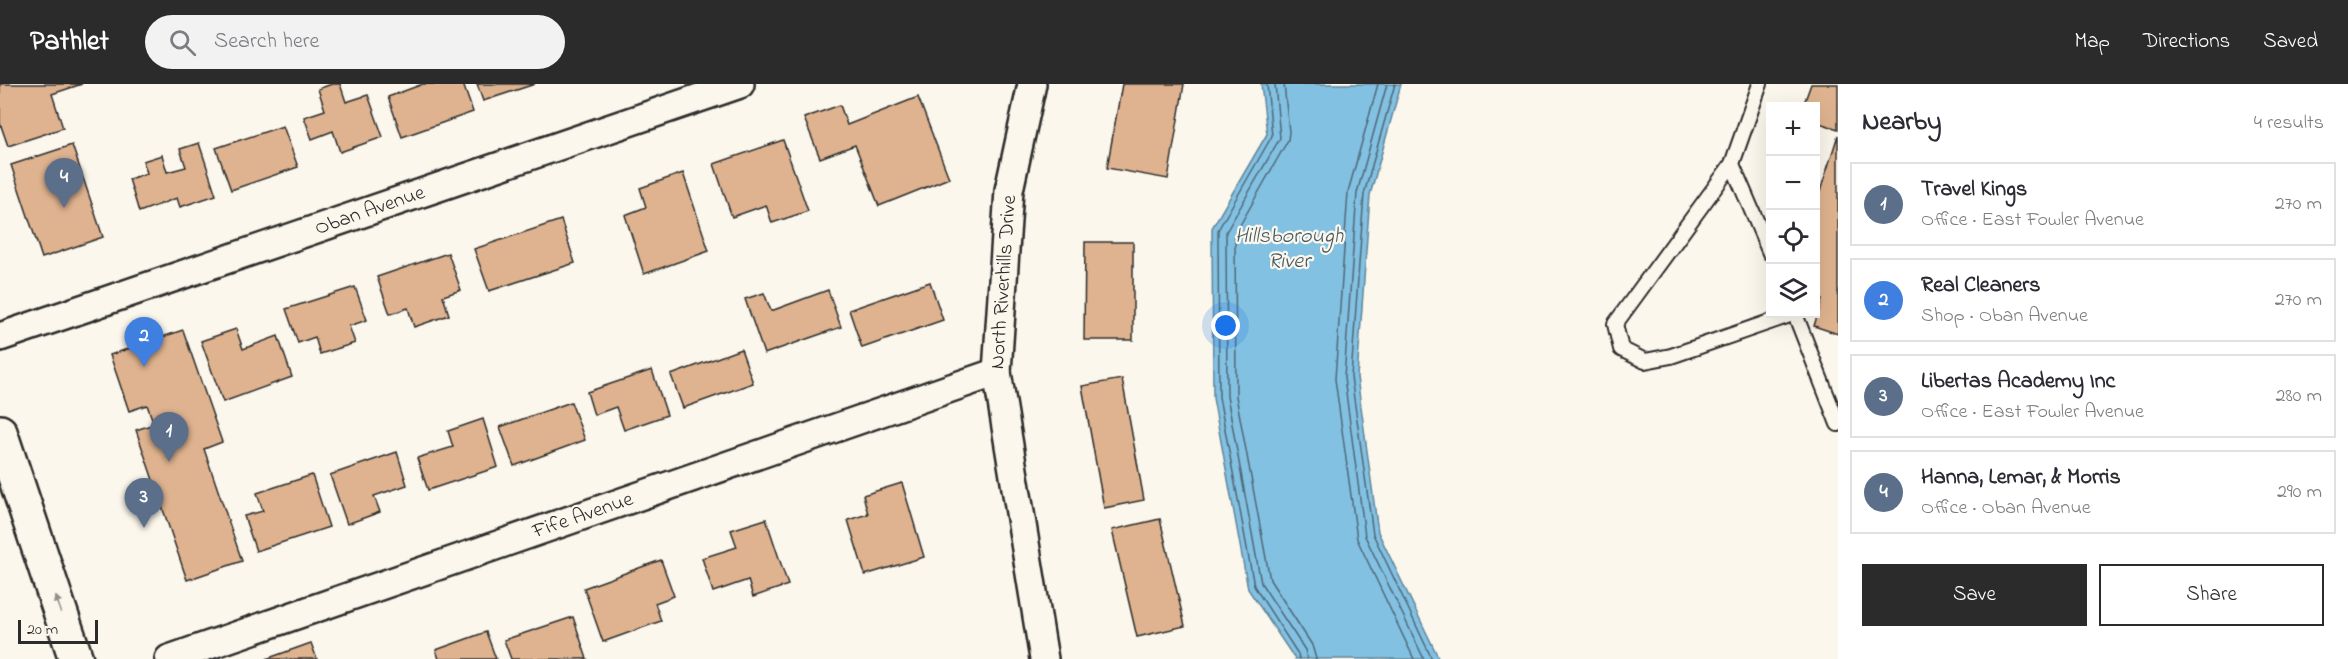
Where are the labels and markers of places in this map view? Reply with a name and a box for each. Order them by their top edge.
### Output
pin: 4 [44,158,84,208]
pin: 2 [124,318,164,367]
pin: 1 [150,412,188,462]
pin: 3 [124,478,164,528]

